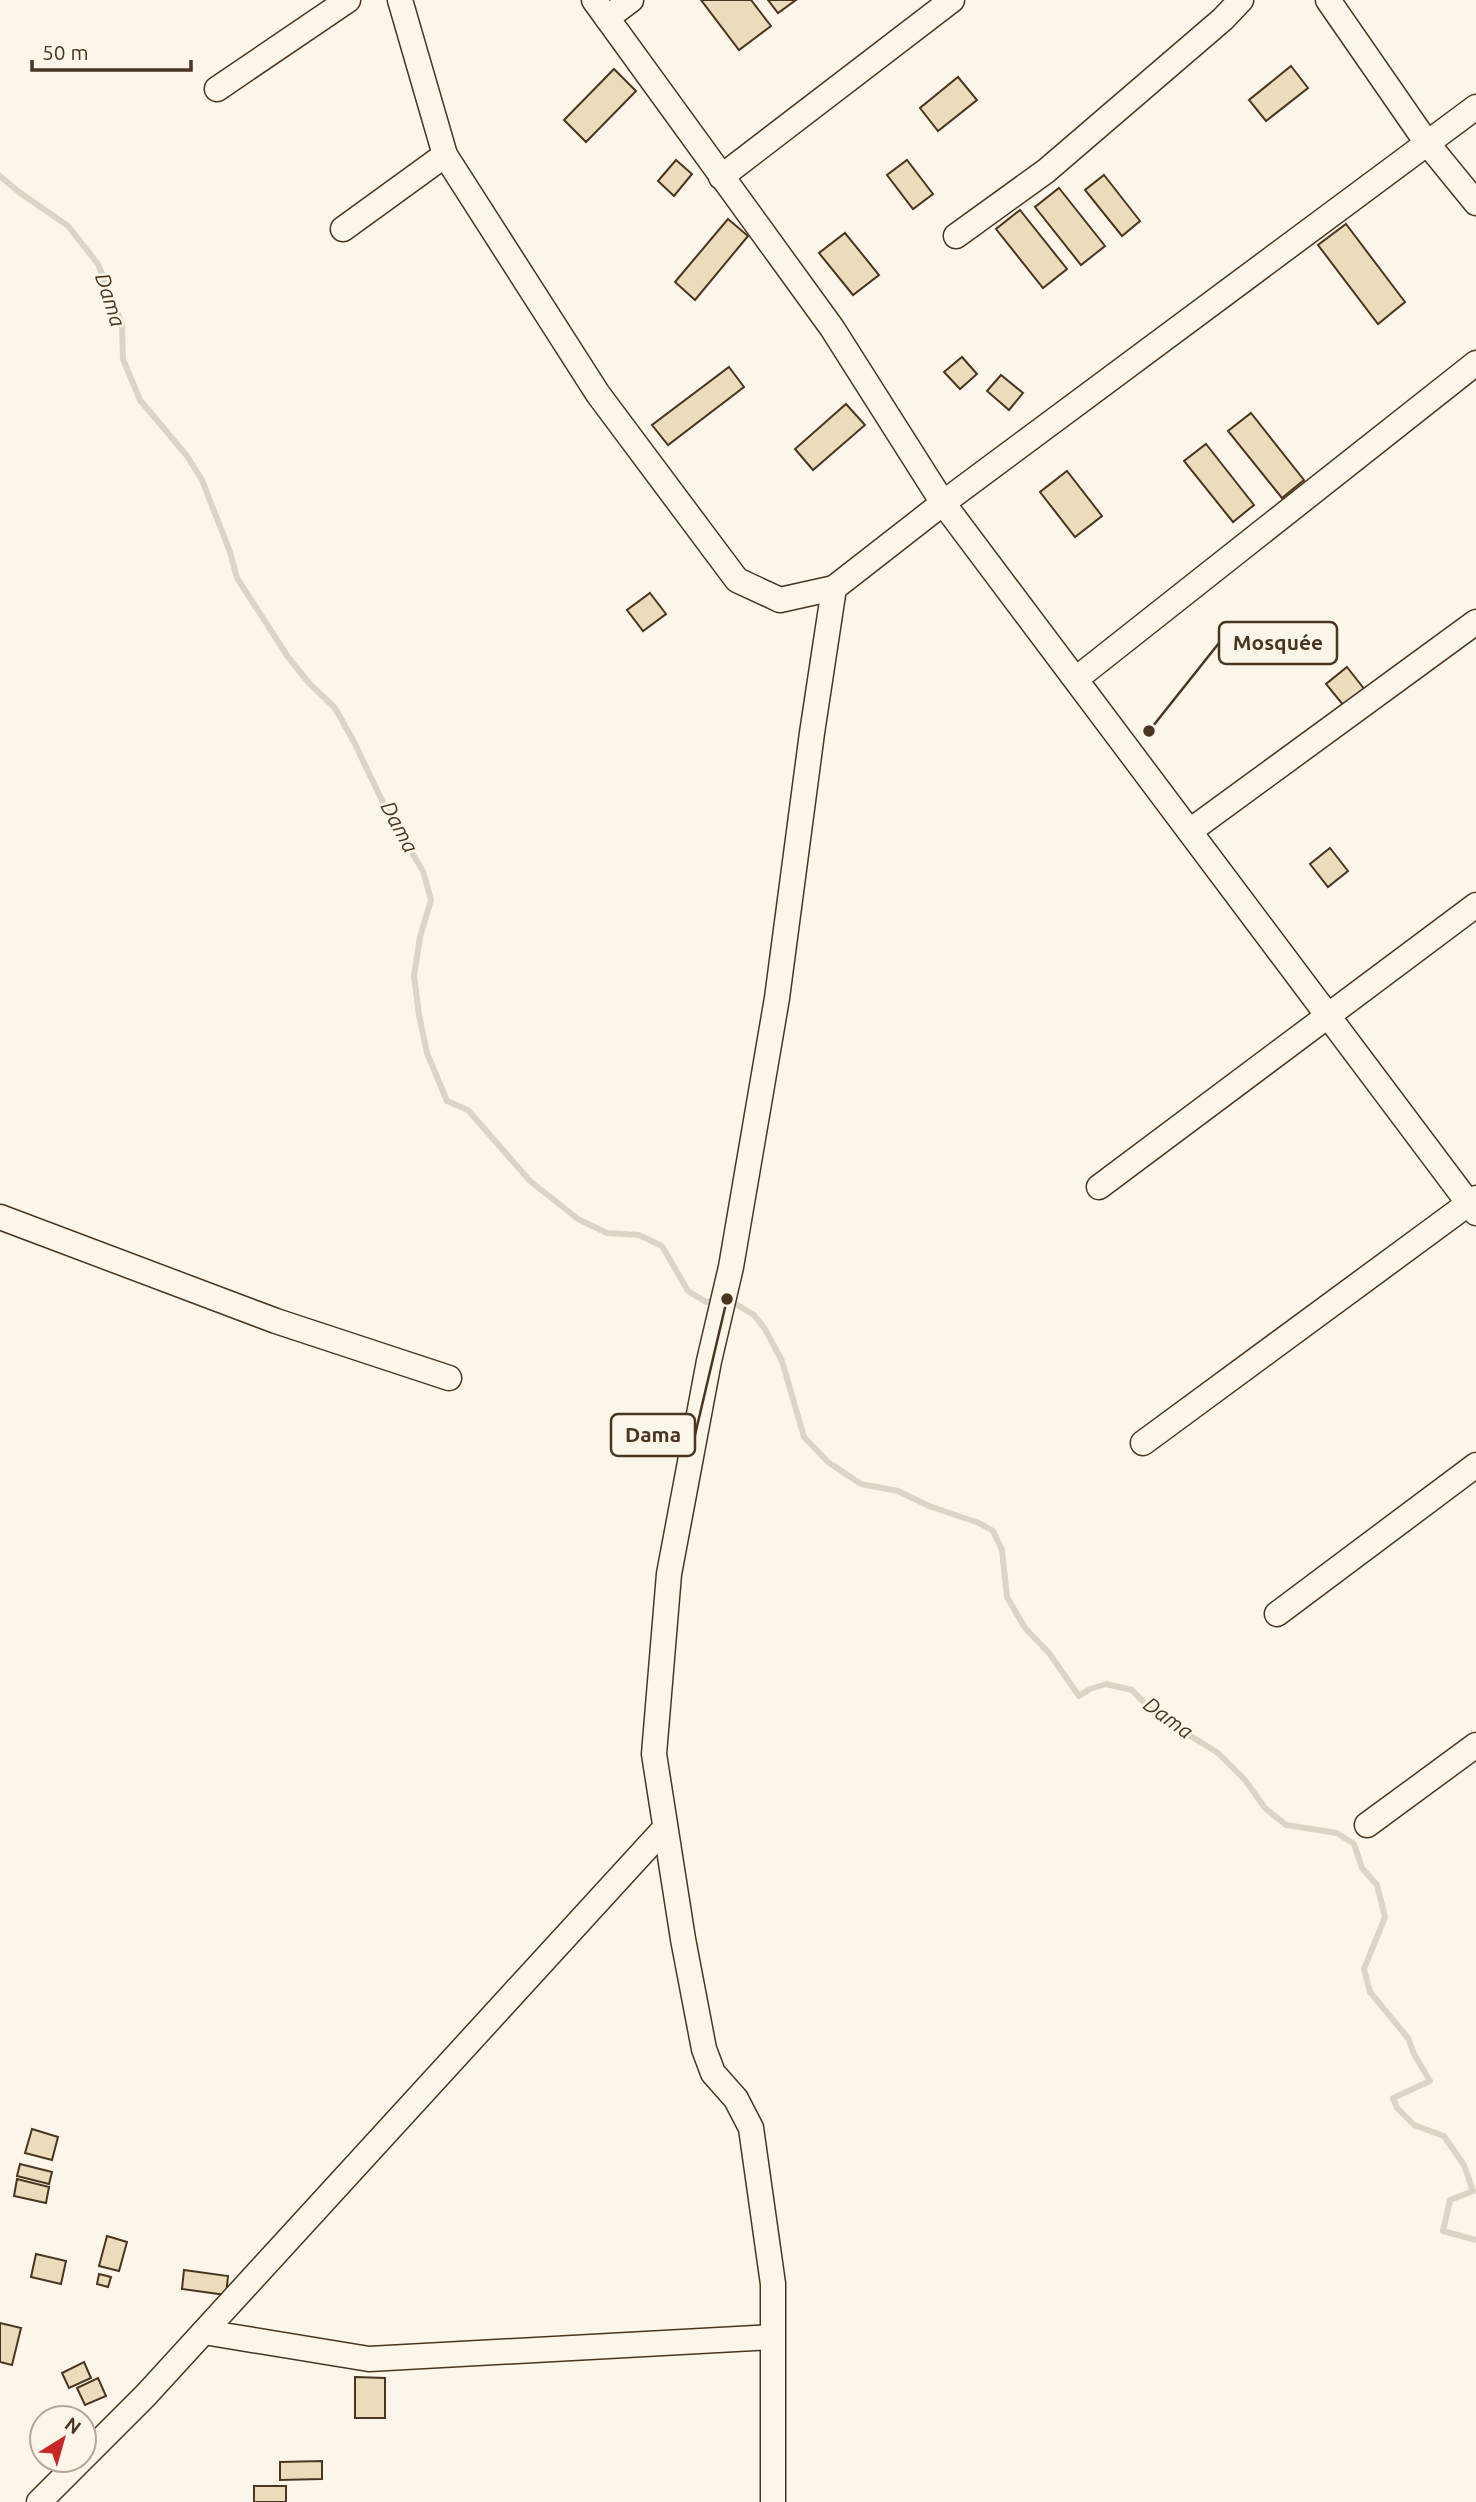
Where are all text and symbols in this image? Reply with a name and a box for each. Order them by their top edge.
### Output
scale bar [32,28,191,72]
text: 50 m [42,40,89,64]
water label: Dama [91,270,131,330]
callout: Mosquée [1219,622,1337,664]
text: Mosquée [1233,630,1323,654]
water label: Dama [376,797,423,856]
callout: Dama [611,1414,695,1456]
text: Dama [625,1422,681,1446]
water label: Dama [1139,1691,1198,1743]
north arrow [28,2404,98,2474]
text: N [61,2412,86,2438]

